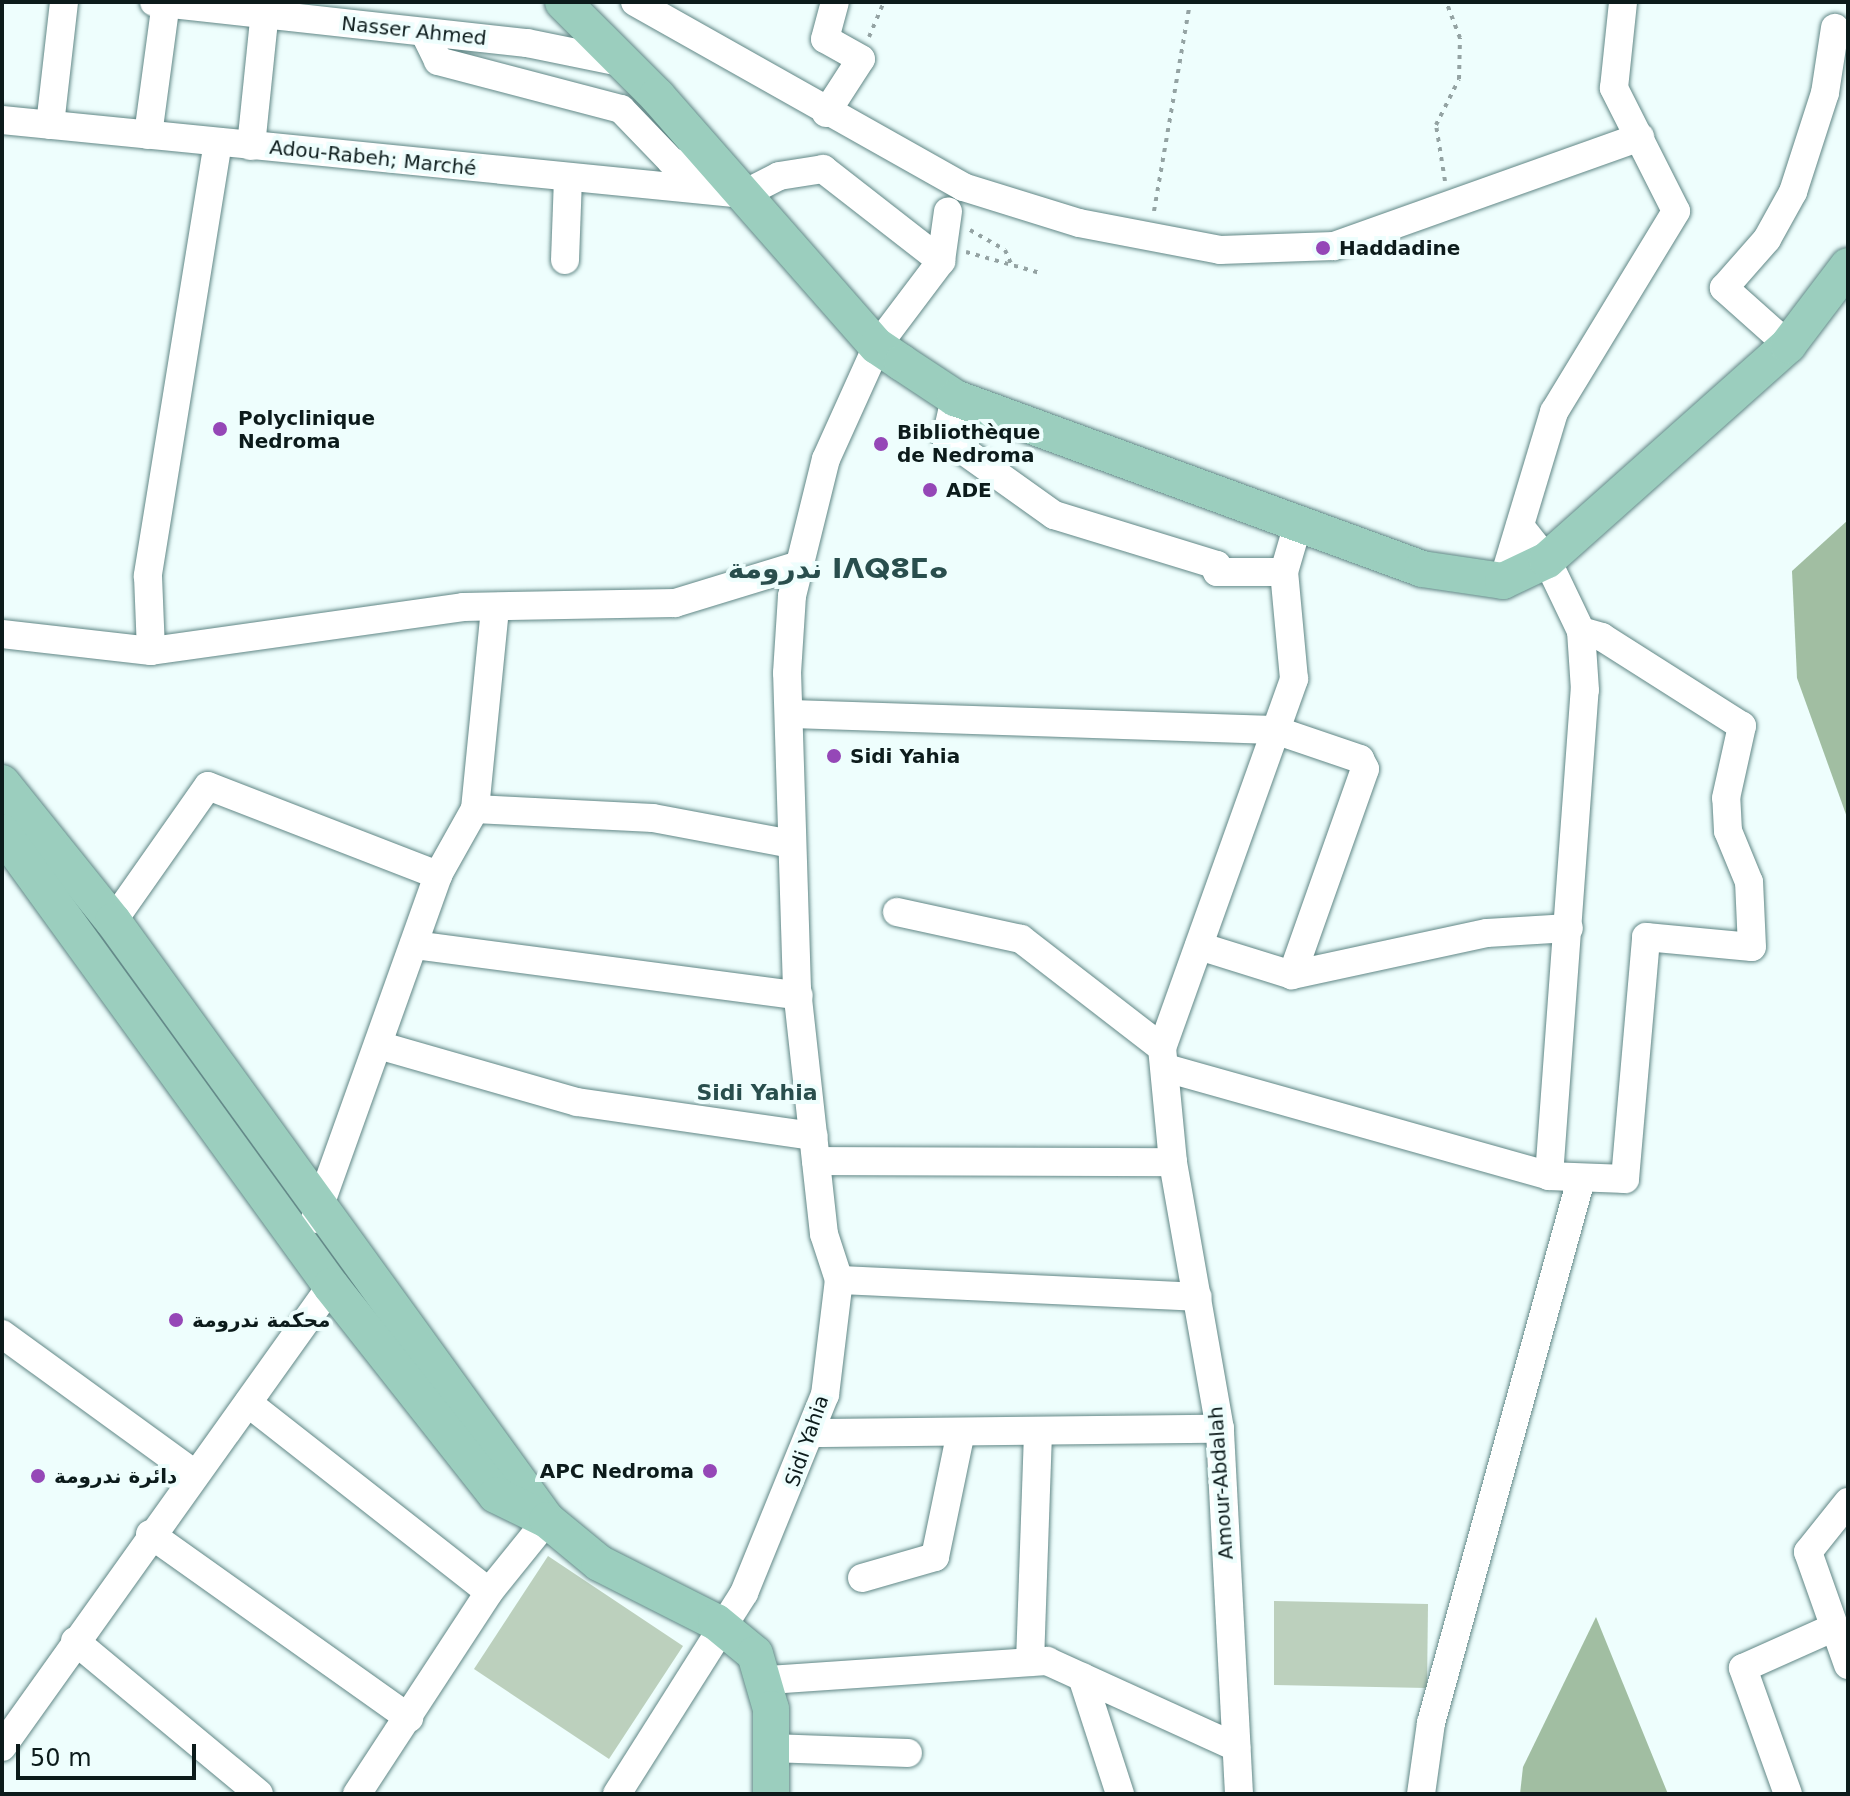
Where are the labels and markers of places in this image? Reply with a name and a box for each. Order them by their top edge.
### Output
place label: Haddadine [1339,236,1460,260]
marker: Haddadine [1314,239,1332,257]
place label: Polyclinique Nedroma [238,406,375,453]
marker: Polyclinique Nedroma [209,418,231,440]
place label: Bibliothèque de Nedroma [897,420,1040,467]
marker: Bibliothèque de Nedroma [872,435,890,453]
place label: ADE [946,478,992,502]
marker: ADE [921,481,939,499]
place label: Sidi Yahia [850,744,960,768]
marker: Sidi Yahia [825,747,843,765]
place label: محكمة ندرومة [192,1308,330,1332]
marker: محكمة ندرومة [167,1311,185,1329]
place label: APC Nedroma [540,1459,694,1483]
marker: APC Nedroma [701,1462,719,1480]
place label: دائرة ندرومة [54,1464,177,1488]
marker: دائرة ندرومة [29,1467,47,1485]

